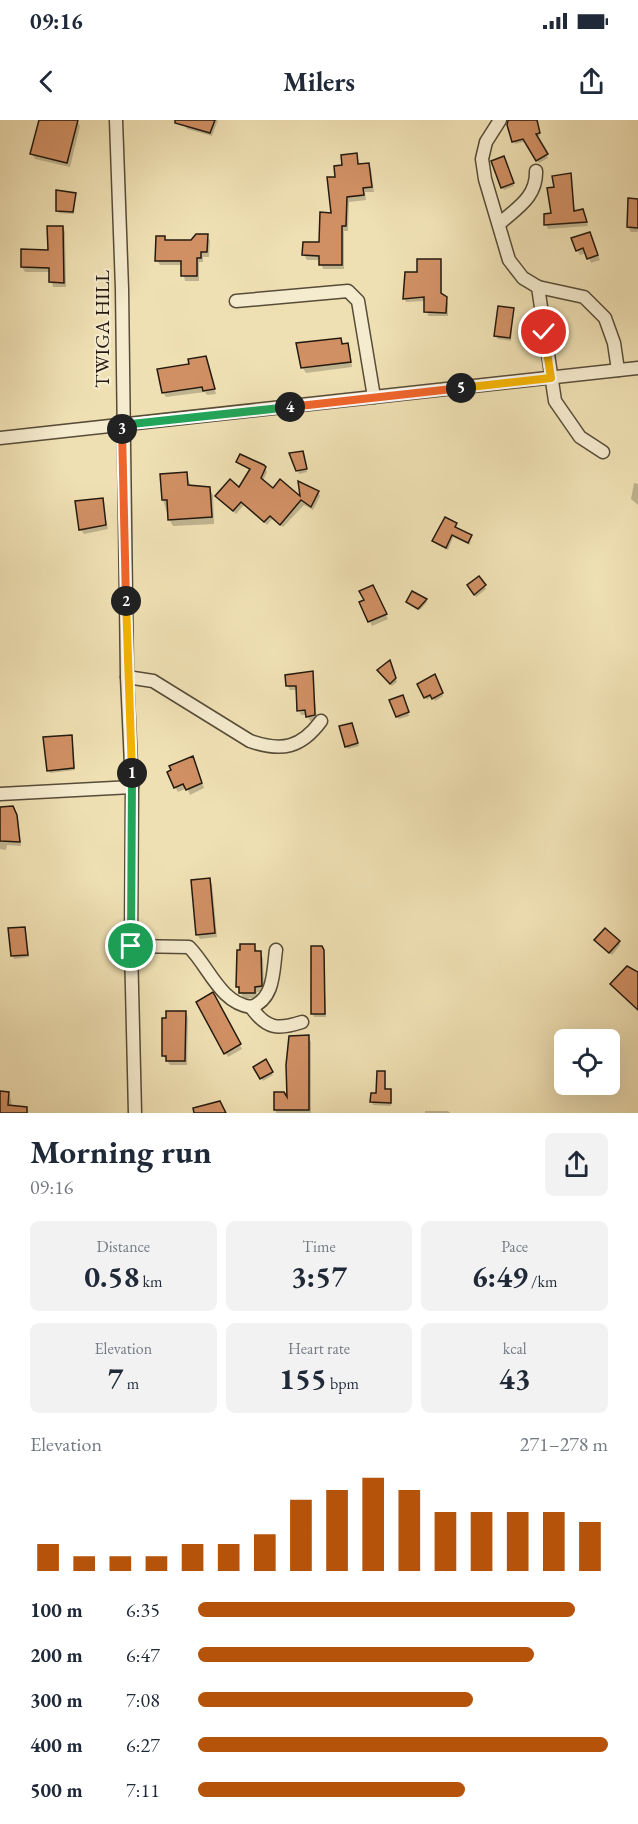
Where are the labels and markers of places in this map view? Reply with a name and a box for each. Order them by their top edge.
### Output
pin [518,306,569,357]
pin: 5 [446,373,476,403]
pin: 4 [275,392,305,422]
pin: 3 [107,414,137,444]
pin: 2 [111,586,141,616]
pin: 1 [117,758,147,788]
pin [105,920,156,971]

